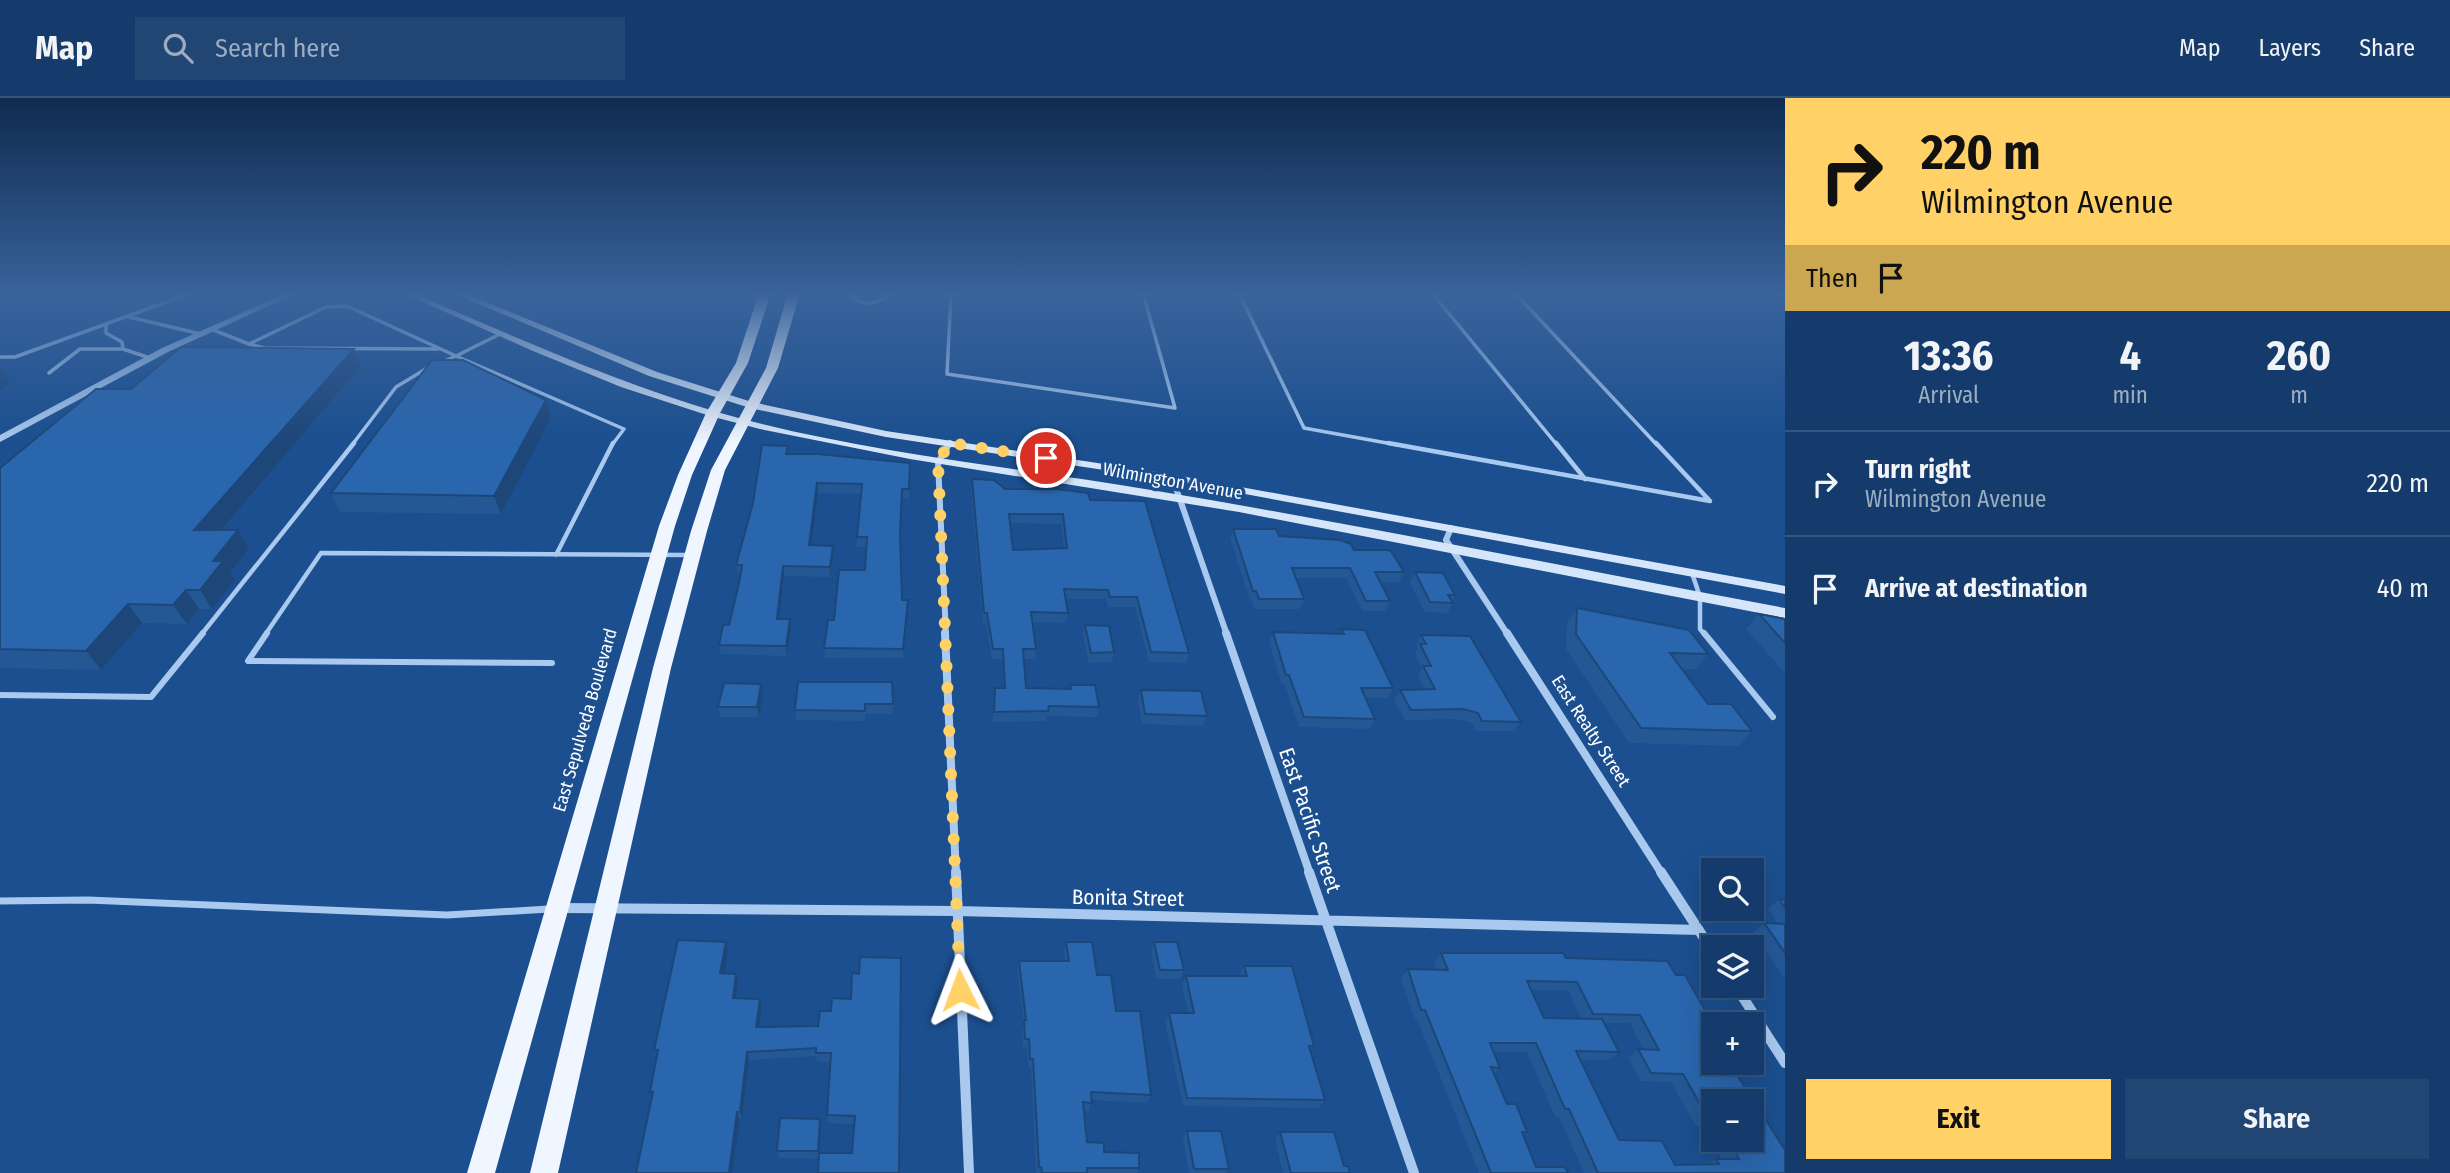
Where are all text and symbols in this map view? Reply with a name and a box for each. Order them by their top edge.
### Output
search box [135,17,625,80]
text: Map [35,28,93,68]
icon: search [159,29,197,67]
text: Search here [215,33,340,64]
text: Map [2179,34,2221,62]
text: Layers [2259,34,2321,62]
text: Share [2359,34,2415,62]
text: 220 m [1921,123,2041,182]
icon: right [1806,126,1897,217]
text: Wilmington Avenue [1921,183,2173,221]
icon: arrive [1872,259,1910,297]
text: Then [1806,263,1858,294]
text: 13:36 [1904,331,1994,381]
text: 4 [2119,331,2141,381]
text: 260 [2267,331,2331,381]
text: Arrival [1918,381,1979,409]
text: min [2112,381,2148,409]
text: m [2290,381,2308,409]
pin [1016,428,1076,488]
icon: arrive [1027,439,1065,477]
text: Turn right [1865,454,1971,485]
street label: Wilmington Avenue [1101,458,1245,504]
icon: right [1806,465,1844,503]
text: 220 m [2366,468,2429,499]
text: Wilmington Avenue [1865,485,2046,513]
icon: arrive [1806,570,1844,608]
text: Arrive at destination [1865,573,2088,604]
text: 40 m [2377,573,2429,604]
street label: East Sepulveda Boulevard [548,626,622,814]
street label: East Realty Street [1547,671,1635,791]
street label: East Pacific Street [1273,744,1347,896]
map controls [1701,858,1764,1152]
button: search [1701,858,1764,921]
street label: Bonita Street [1072,884,1185,912]
button: layers [1701,935,1764,998]
position arrow [923,953,997,1027]
button: + [1701,1012,1764,1075]
button: Exit [1806,1079,2111,1159]
button: Share [2125,1079,2429,1159]
button: − [1701,1089,1764,1152]

